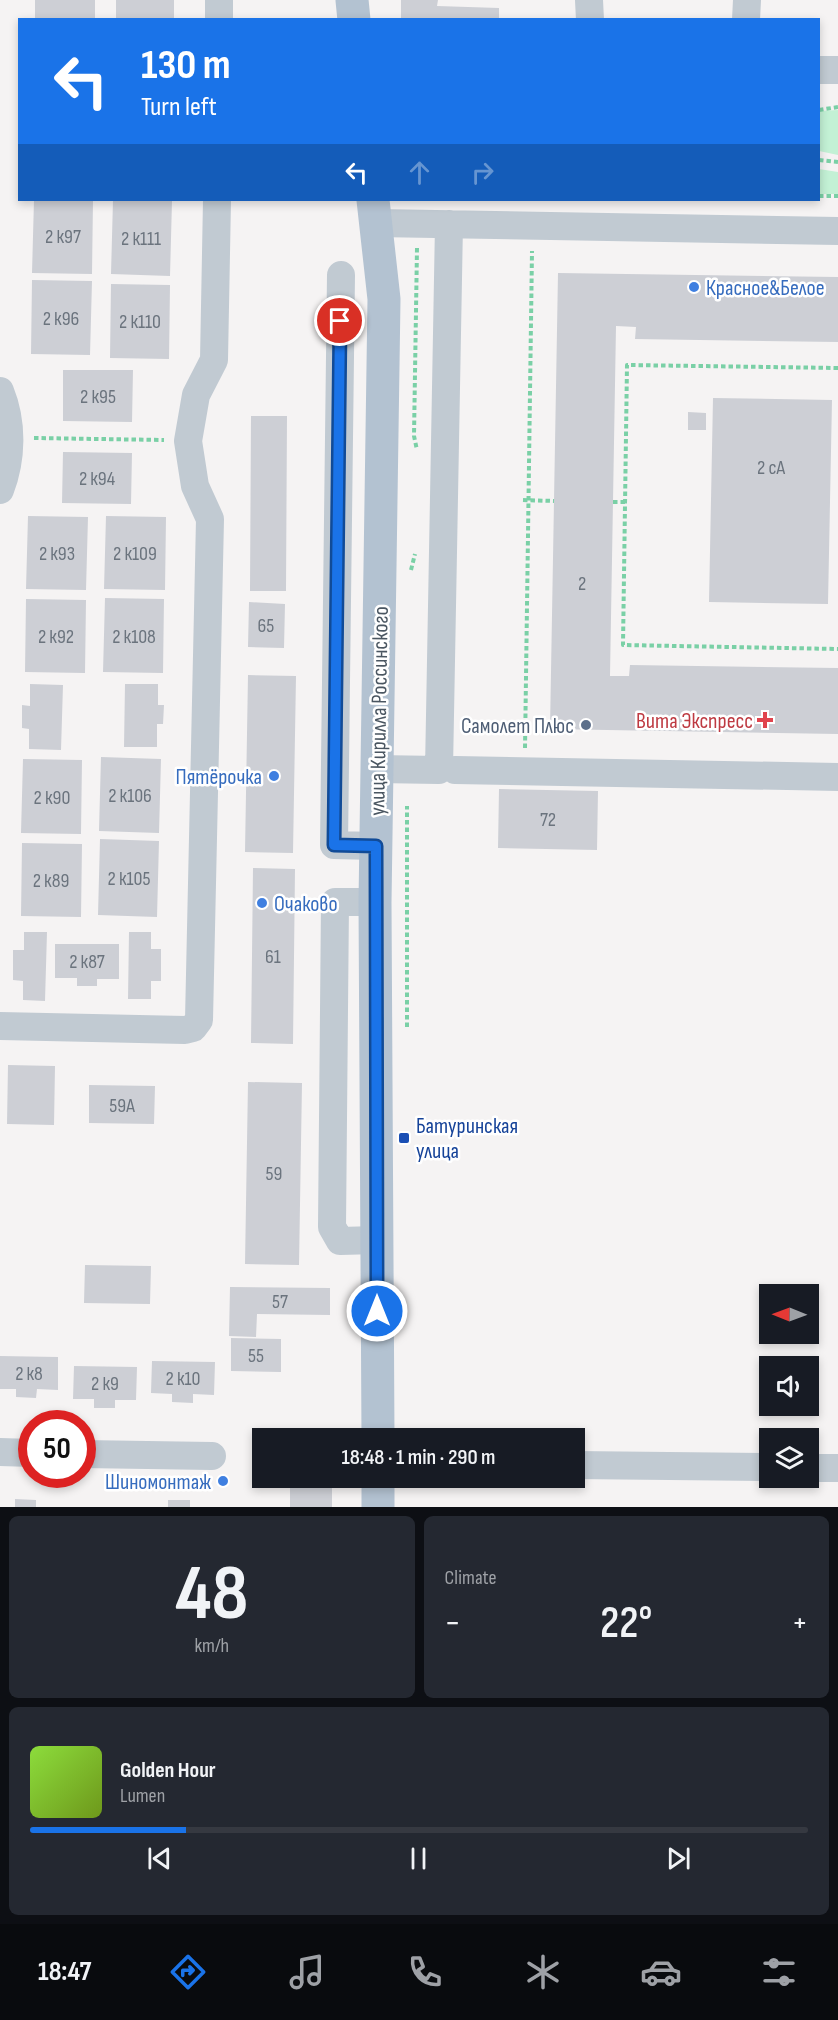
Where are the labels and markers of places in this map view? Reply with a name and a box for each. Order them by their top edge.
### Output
place label: Красное&Белое [706,275,825,302]
marker: Красное&Белое [687,280,701,294]
pin [314,295,365,346]
place label: Вита Экспресс [636,708,753,735]
place label: Самолет Плюс [461,713,574,740]
marker: Вита Экспресс [758,713,772,727]
marker: Самолет Плюс [579,718,593,732]
place label: Пятёрочка [175,764,262,791]
marker: Пятёрочка [267,769,281,783]
place label: Очаково [274,891,338,918]
marker: Очаково [255,896,269,910]
place label: Батуринская улица [416,1113,518,1165]
marker: Батуринская улица [397,1131,411,1145]
place label: Шиномонтаж [105,1469,211,1496]
marker: Шиномонтаж [216,1474,230,1488]

